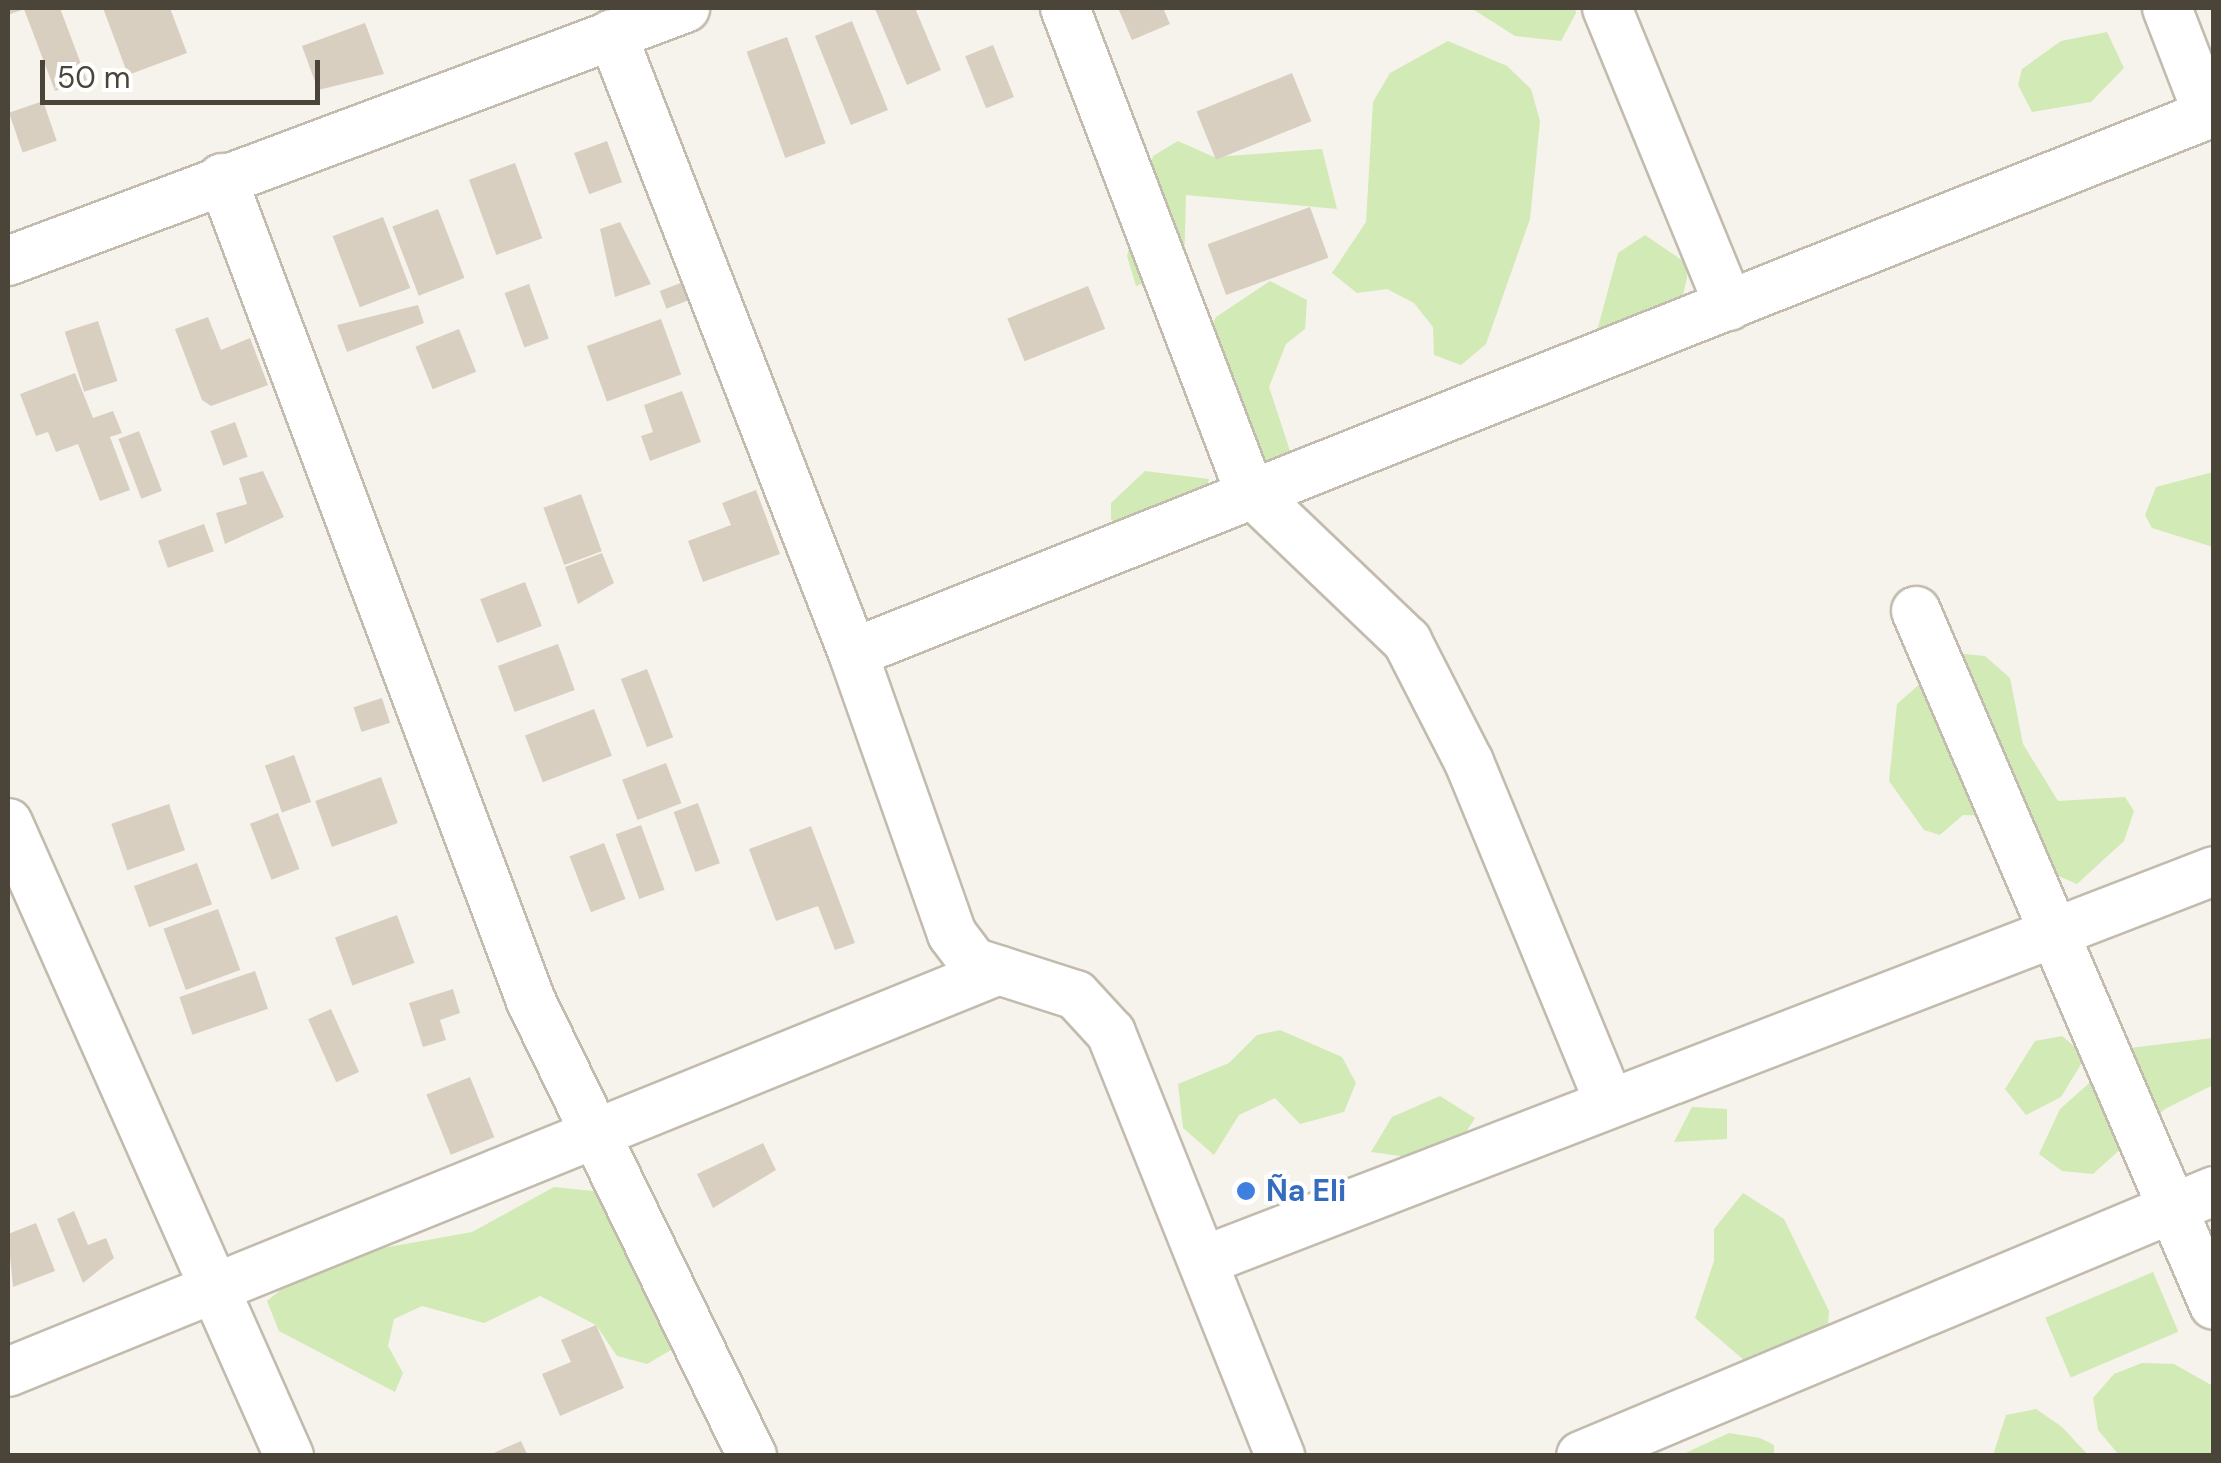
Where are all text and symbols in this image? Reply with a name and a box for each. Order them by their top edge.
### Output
scale bar [45,40,325,102]
text: 50 m [57,58,131,97]
place label: Ña Eli [1266,1173,1346,1209]
marker: Ña Eli [1235,1180,1257,1202]

